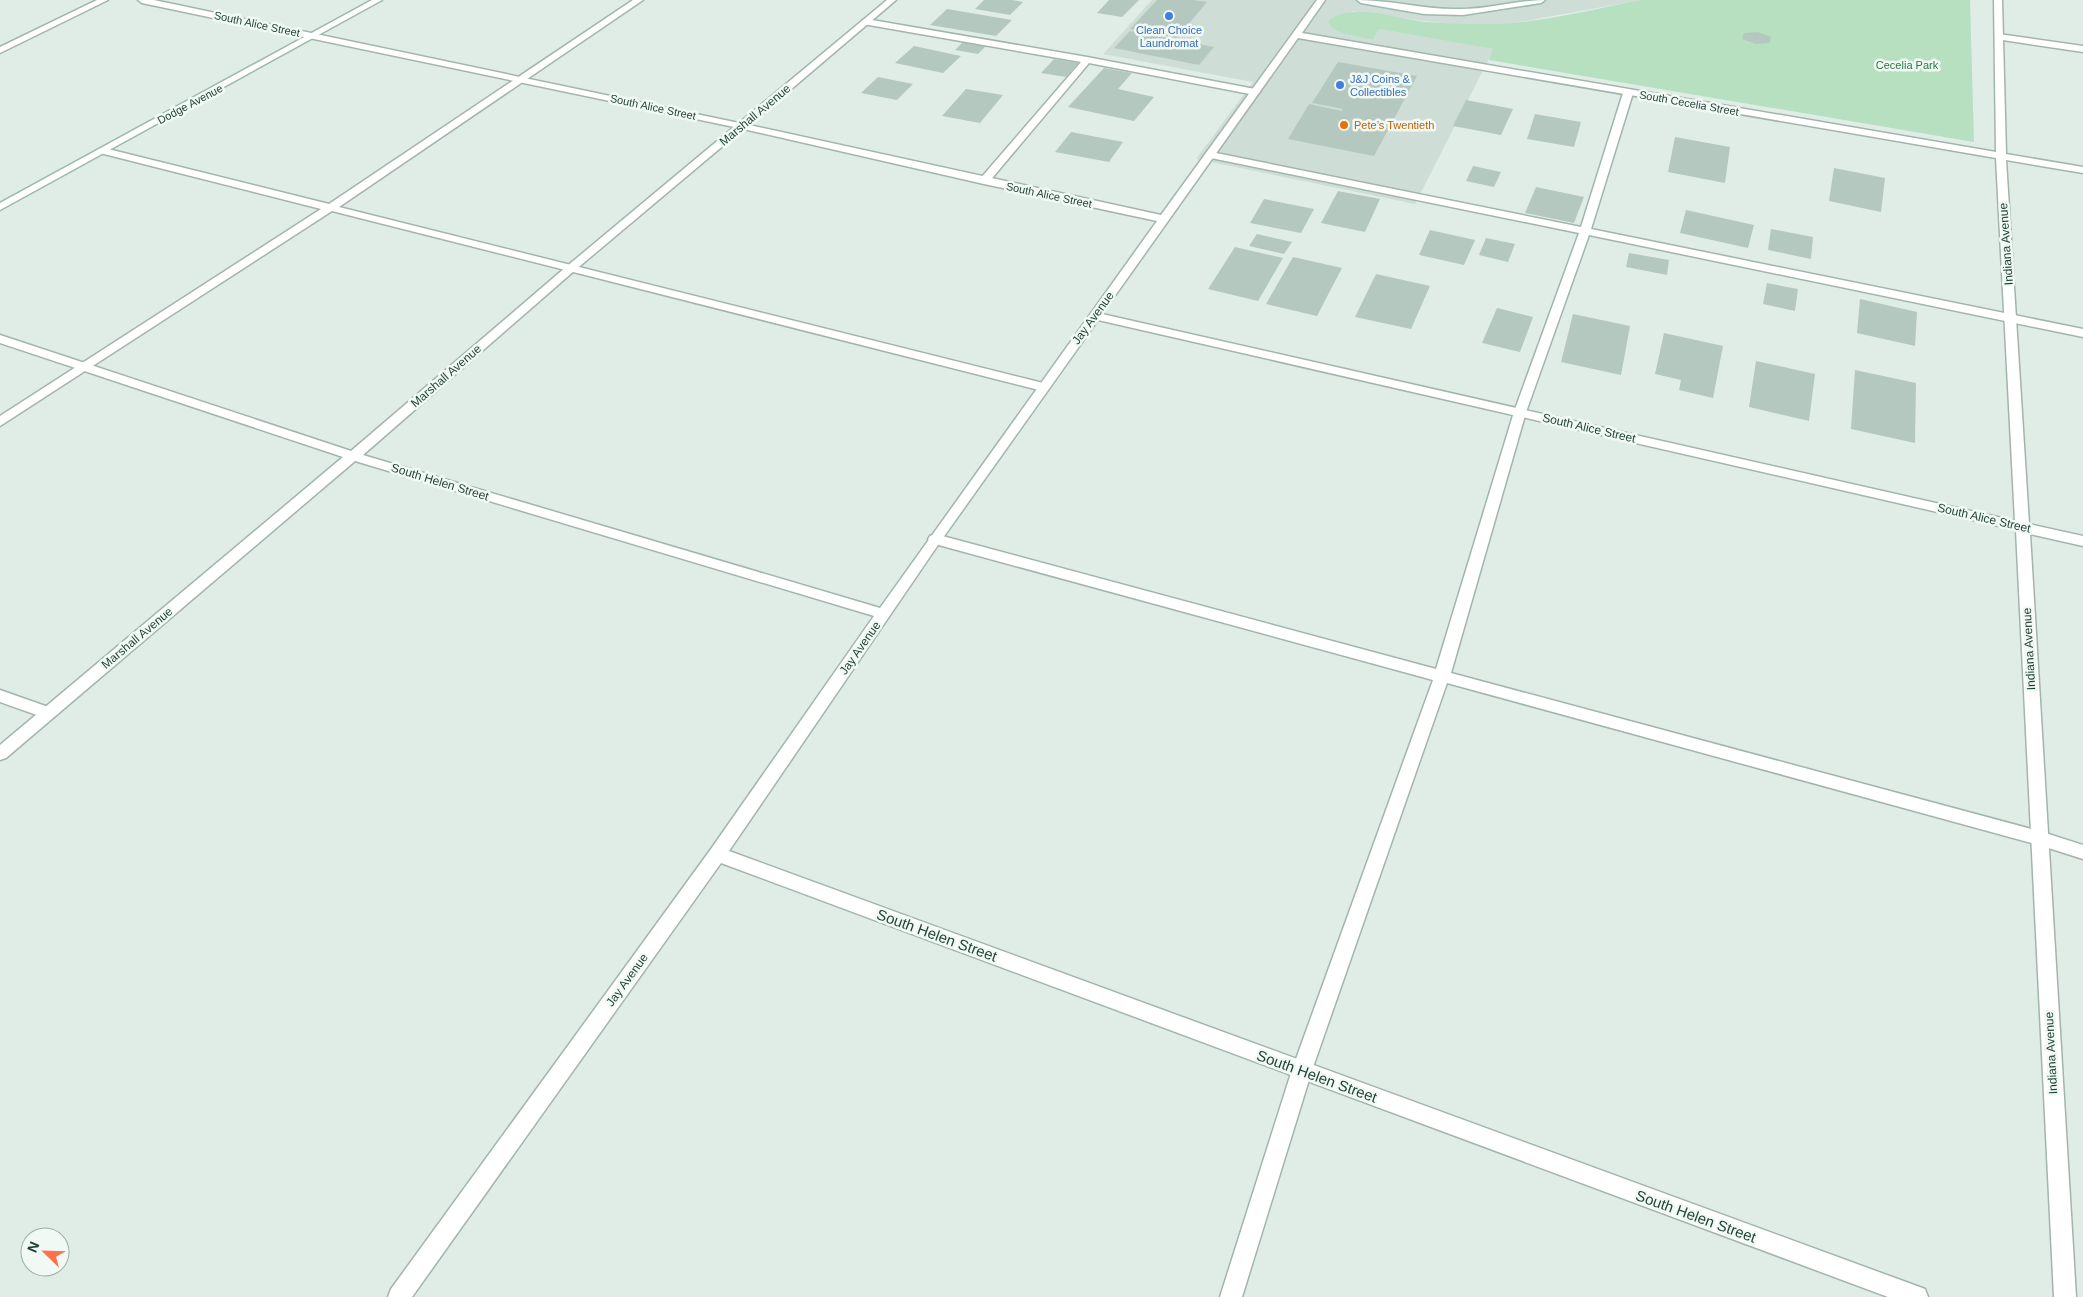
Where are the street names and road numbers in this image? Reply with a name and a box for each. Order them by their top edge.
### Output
street label: South Alice Street [213,9,301,39]
street label: Marshall Avenue [717,81,794,149]
street label: Dodge Avenue [155,82,225,126]
street label: South Cecelia Street [1638,88,1740,118]
street label: South Alice Street [609,92,697,122]
street label: South Alice Street [1005,180,1093,210]
street label: Indiana Avenue [1996,202,2016,286]
street label: Jay Avenue [1069,289,1117,347]
street label: Marshall Avenue [408,341,484,410]
street label: South Alice Street [1541,410,1638,446]
street label: South Helen Street [389,460,491,504]
street label: South Alice Street [1936,500,2033,536]
street label: Marshall Avenue [99,604,176,672]
street label: Indiana Avenue [2020,607,2038,691]
street label: Jay Avenue [837,618,884,677]
street label: South Helen Street [875,905,1000,965]
street label: Jay Avenue [603,951,651,1009]
street label: Indiana Avenue [2042,1011,2060,1095]
street label: South Helen Street [1255,1046,1380,1106]
street label: South Helen Street [1634,1186,1759,1246]

